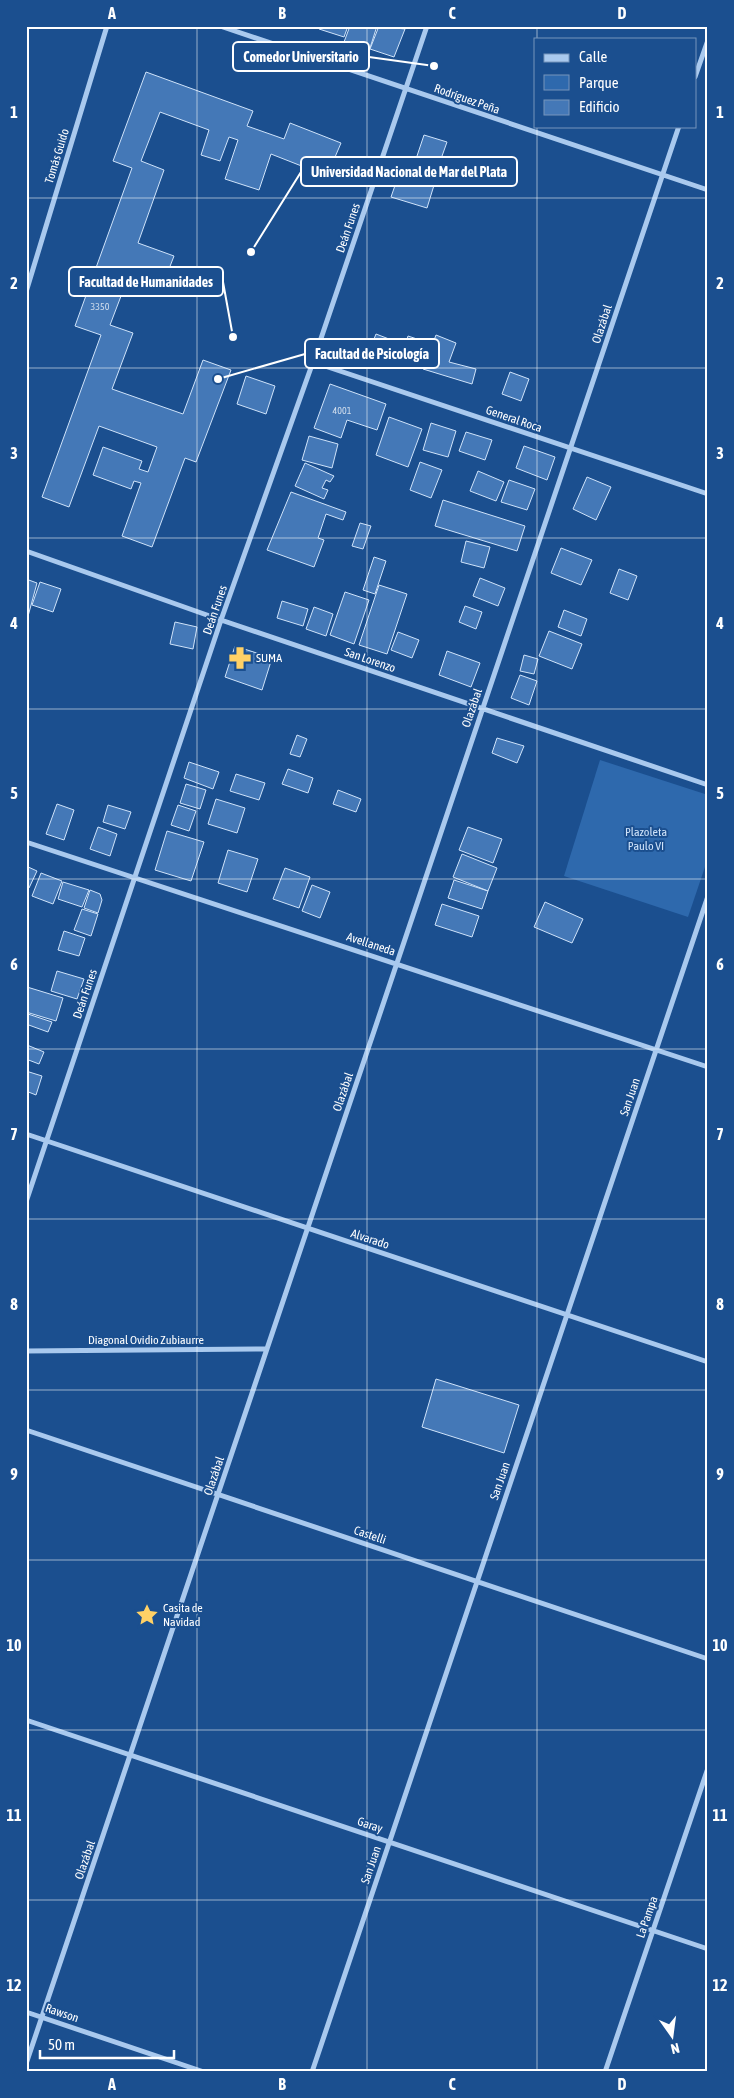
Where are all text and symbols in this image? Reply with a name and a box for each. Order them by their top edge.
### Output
text: A [107,4,116,22]
text: B [278,4,286,22]
text: C [448,4,456,22]
text: D [618,4,627,22]
legend [534,38,696,128]
callout: Comedor Universitario [233,42,369,71]
text: Calle [579,48,608,65]
text: Comedor Universitario [243,49,359,65]
text: Parque [579,74,619,91]
street label: Rodríguez Peña [432,81,502,117]
text: Edificio [579,98,620,115]
text: 1 [10,103,18,121]
text: 1 [716,103,724,121]
street label: Tomás Guido [42,127,72,185]
callout: Universidad Nacional de Mar del Plata [301,157,517,186]
text: Universidad Nacional de Mar del Plata [311,164,507,180]
street label: Deán Funes [333,201,363,255]
callout: Facultad de Humanidades [69,267,223,296]
text: 2 [10,274,18,292]
text: Facultad de Humanidades [79,274,213,290]
text: 2 [716,274,724,292]
house number: 3350 [91,301,110,312]
street label: Olazábal [589,302,615,345]
callout: Facultad de Psicología [305,339,439,368]
text: Facultad de Psicología [315,346,430,362]
street label: General Roca [484,403,544,435]
house number: 4001 [333,405,352,416]
text: 3 [10,444,18,462]
text: 3 [716,444,724,462]
street label: Deán Funes [200,583,230,637]
text: 4 [9,614,18,632]
text: 4 [715,614,724,632]
pharmacy icon: SUMA [227,645,253,671]
street label: San Lorenzo [343,645,398,675]
place label: SUMA [256,651,282,665]
street label: Olazábal [459,686,485,729]
text: 5 [10,784,18,802]
text: 5 [716,784,724,802]
park label: Plazoleta Paulo VI [625,825,667,853]
street label: Avellaneda [345,930,397,958]
text: 6 [10,955,18,973]
text: 6 [716,955,724,973]
street label: Deán Funes [70,967,100,1021]
street label: Olazábal [330,1070,356,1113]
street label: San Juan [617,1076,643,1118]
text: 7 [10,1125,18,1143]
text: 7 [716,1125,724,1143]
street label: Alvarado [349,1226,391,1252]
text: 8 [10,1295,18,1313]
text: 8 [716,1295,724,1313]
street label: Diagonal Ovidio Zubiaurre [88,1333,204,1347]
street label: Olazábal [201,1454,227,1497]
street label: San Juan [487,1460,513,1502]
text: 9 [10,1465,18,1483]
text: 9 [716,1465,724,1483]
street label: Castelli [352,1523,388,1547]
place label: Casita de Navidad [163,1601,203,1629]
place icon: Casita de Navidad [134,1602,160,1628]
text: 10 [6,1636,22,1654]
text: 10 [712,1636,728,1654]
text: 11 [6,1806,22,1824]
text: 11 [712,1806,728,1824]
street label: Garay [356,1814,385,1836]
street label: Olazábal [72,1838,98,1881]
street label: San Juan [358,1844,384,1886]
street label: La Pampa [633,1894,661,1940]
text: 12 [6,1976,22,1994]
text: 12 [712,1976,728,1994]
street label: Rawson [43,2001,81,2025]
north arrow [646,2010,696,2060]
scale bar [40,2028,174,2060]
text: 50 m [48,2036,75,2053]
text: N [669,2040,681,2057]
text: A [107,2075,116,2093]
text: B [278,2075,286,2093]
text: C [448,2075,456,2093]
text: D [618,2075,627,2093]

